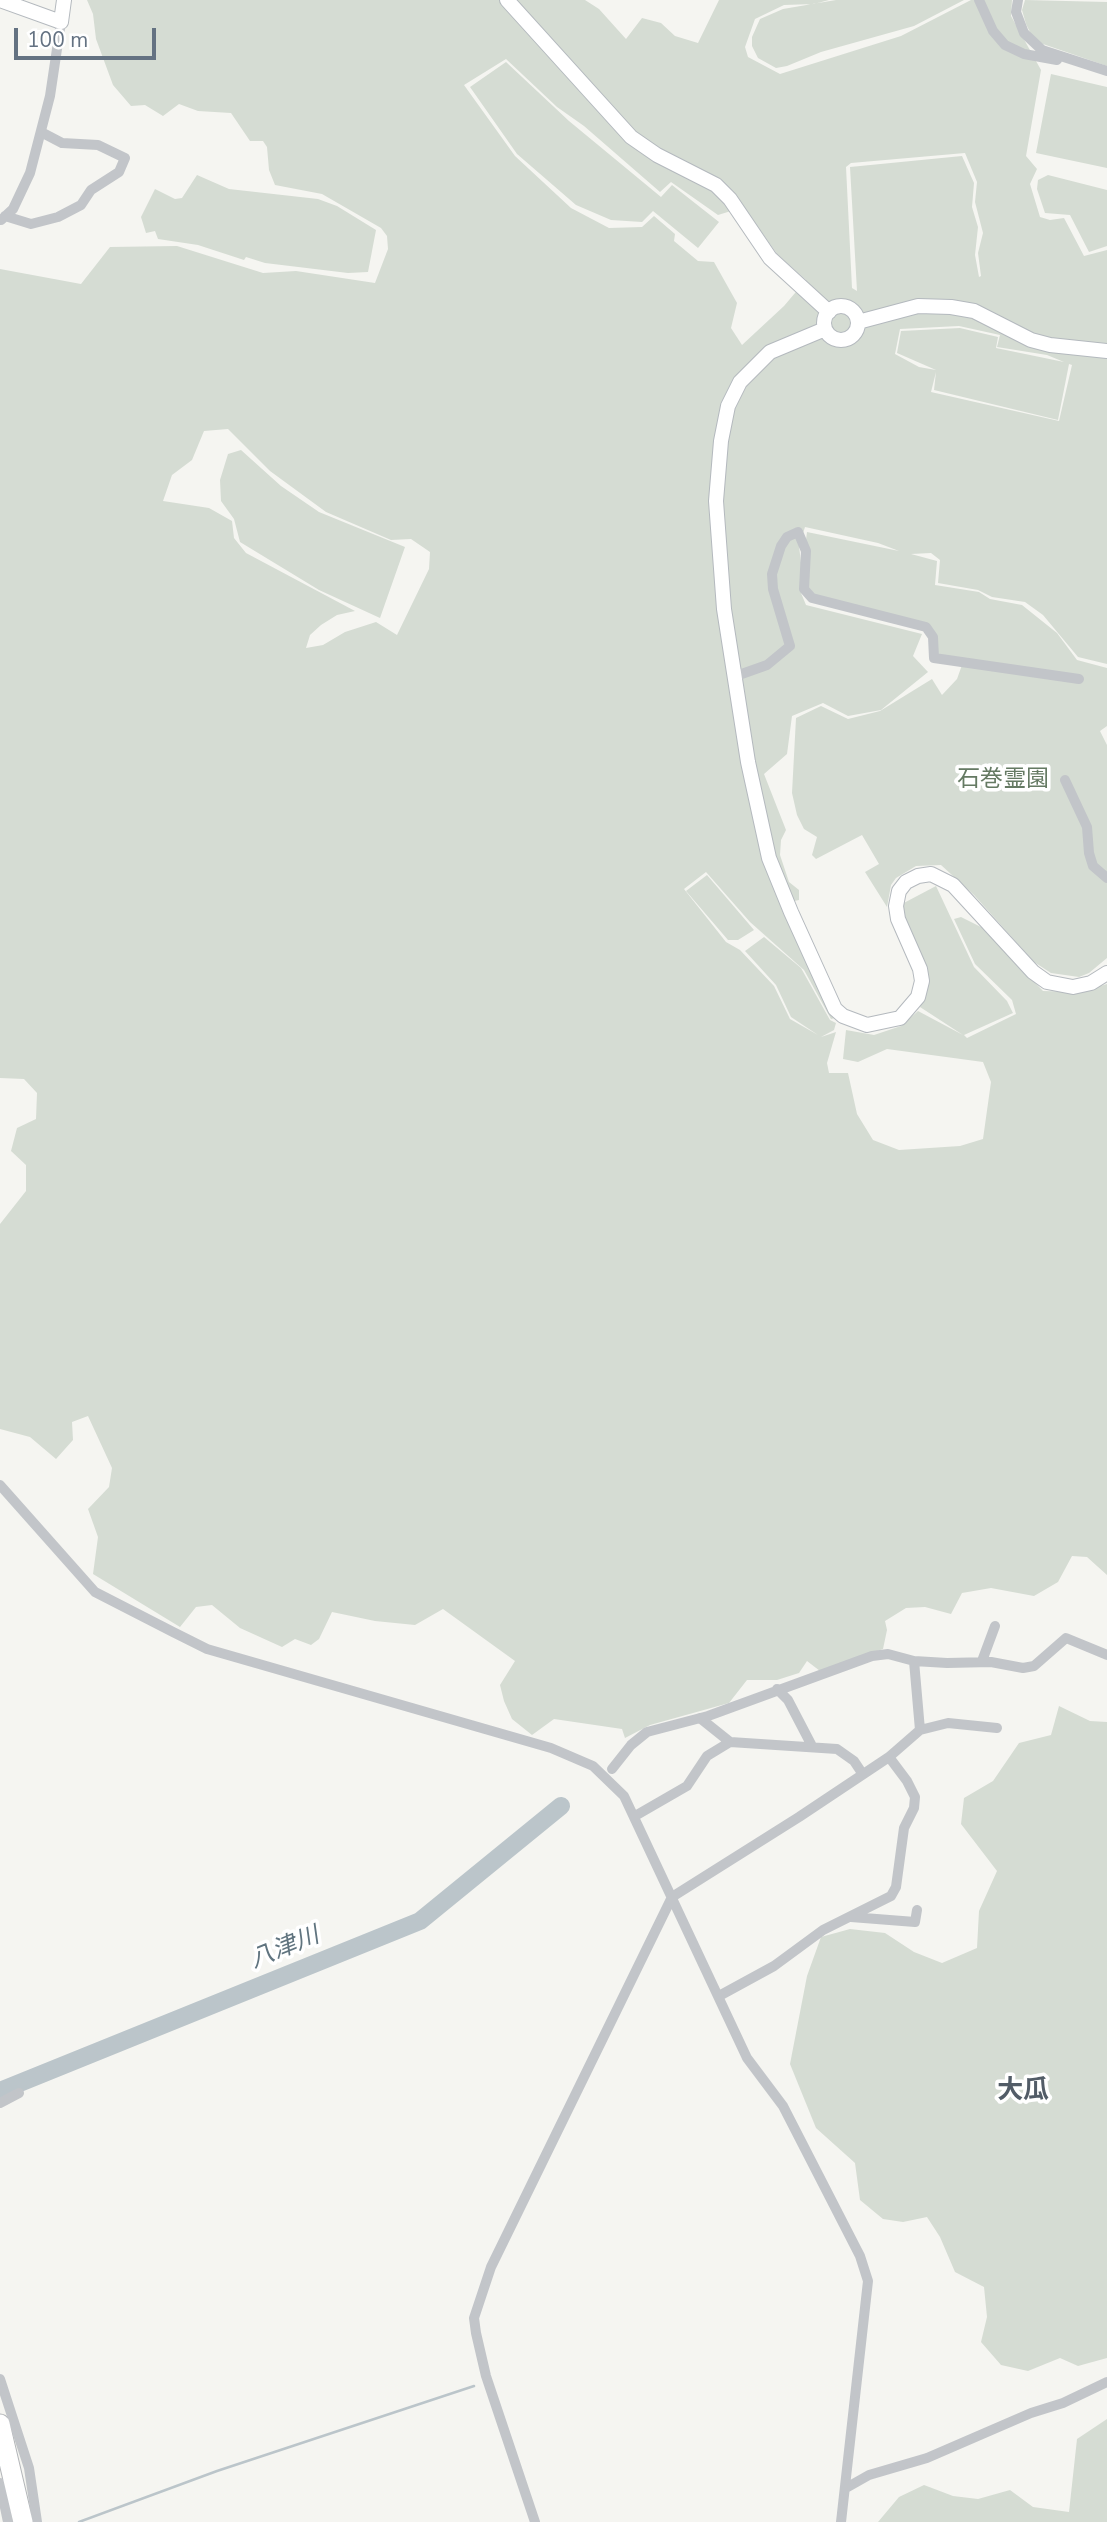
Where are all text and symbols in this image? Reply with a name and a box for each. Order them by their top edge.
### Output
scale bar [18,14,159,58]
text: 100 m [27,26,88,54]
park label: 石巻霊園 [957,766,1049,794]
water label: 八津川 [246,1922,324,1976]
district label: 大瓜 [997,2076,1049,2108]

